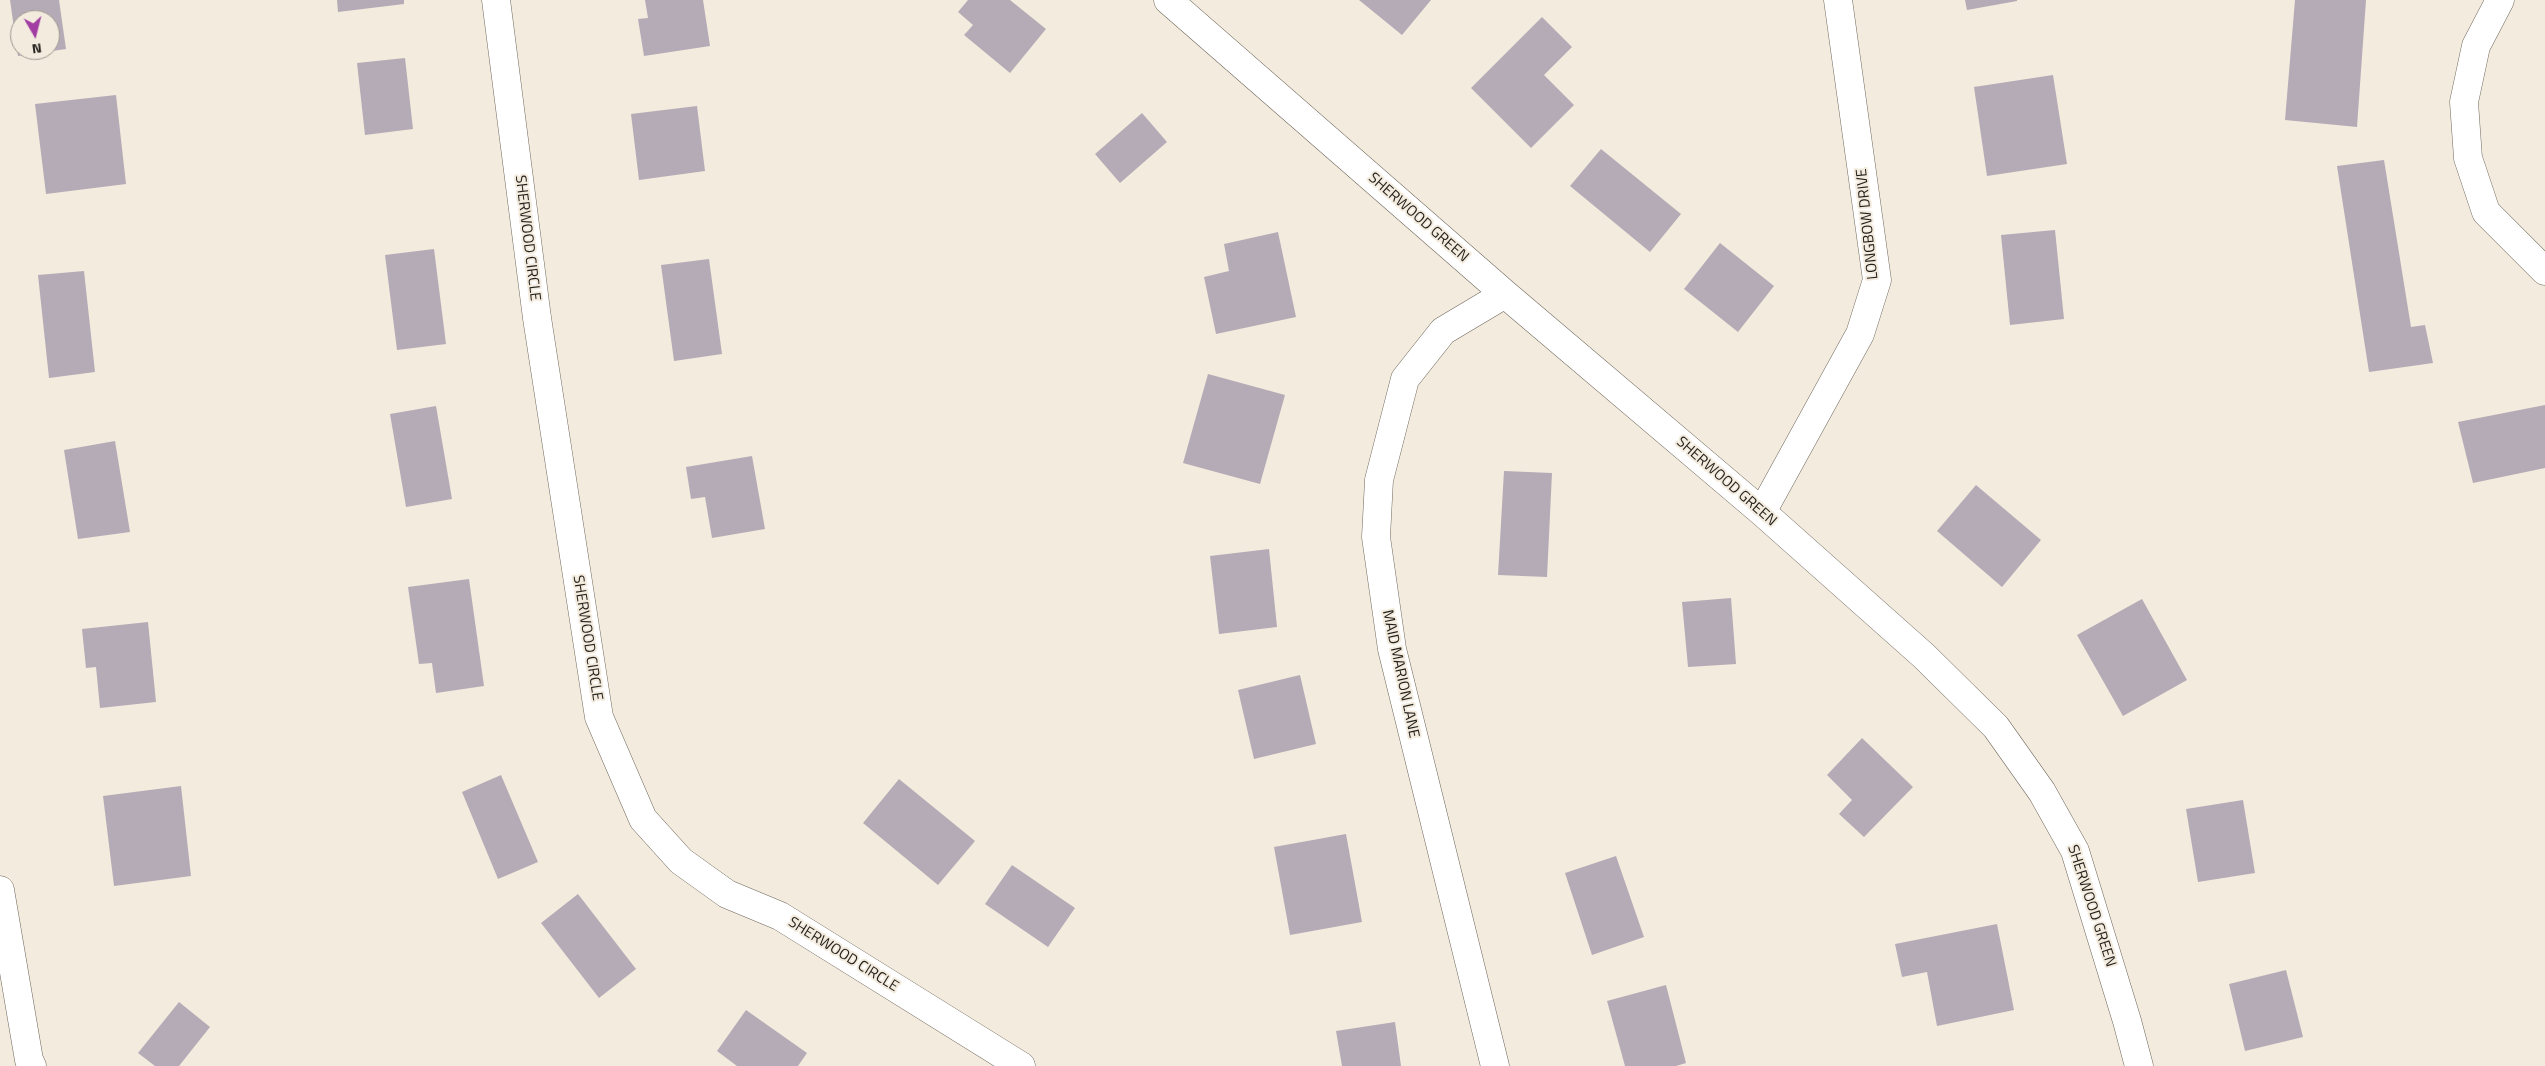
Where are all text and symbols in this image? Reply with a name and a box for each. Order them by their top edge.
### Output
north arrow [10,10,60,60]
text: N [31,38,43,60]
street label: LONGBOW DRIVE [1853,168,1883,280]
street label: SHERWOOD GREEN [1364,170,1472,266]
street label: SHERWOOD CIRCLE [510,174,544,302]
street label: SHERWOOD GREEN [1672,434,1780,530]
street label: SHERWOOD CIRCLE [568,574,606,702]
street label: MAID MARION LANE [1378,608,1422,740]
street label: SHERWOOD GREEN [2063,843,2119,969]
street label: SHERWOOD CIRCLE [785,914,901,996]

